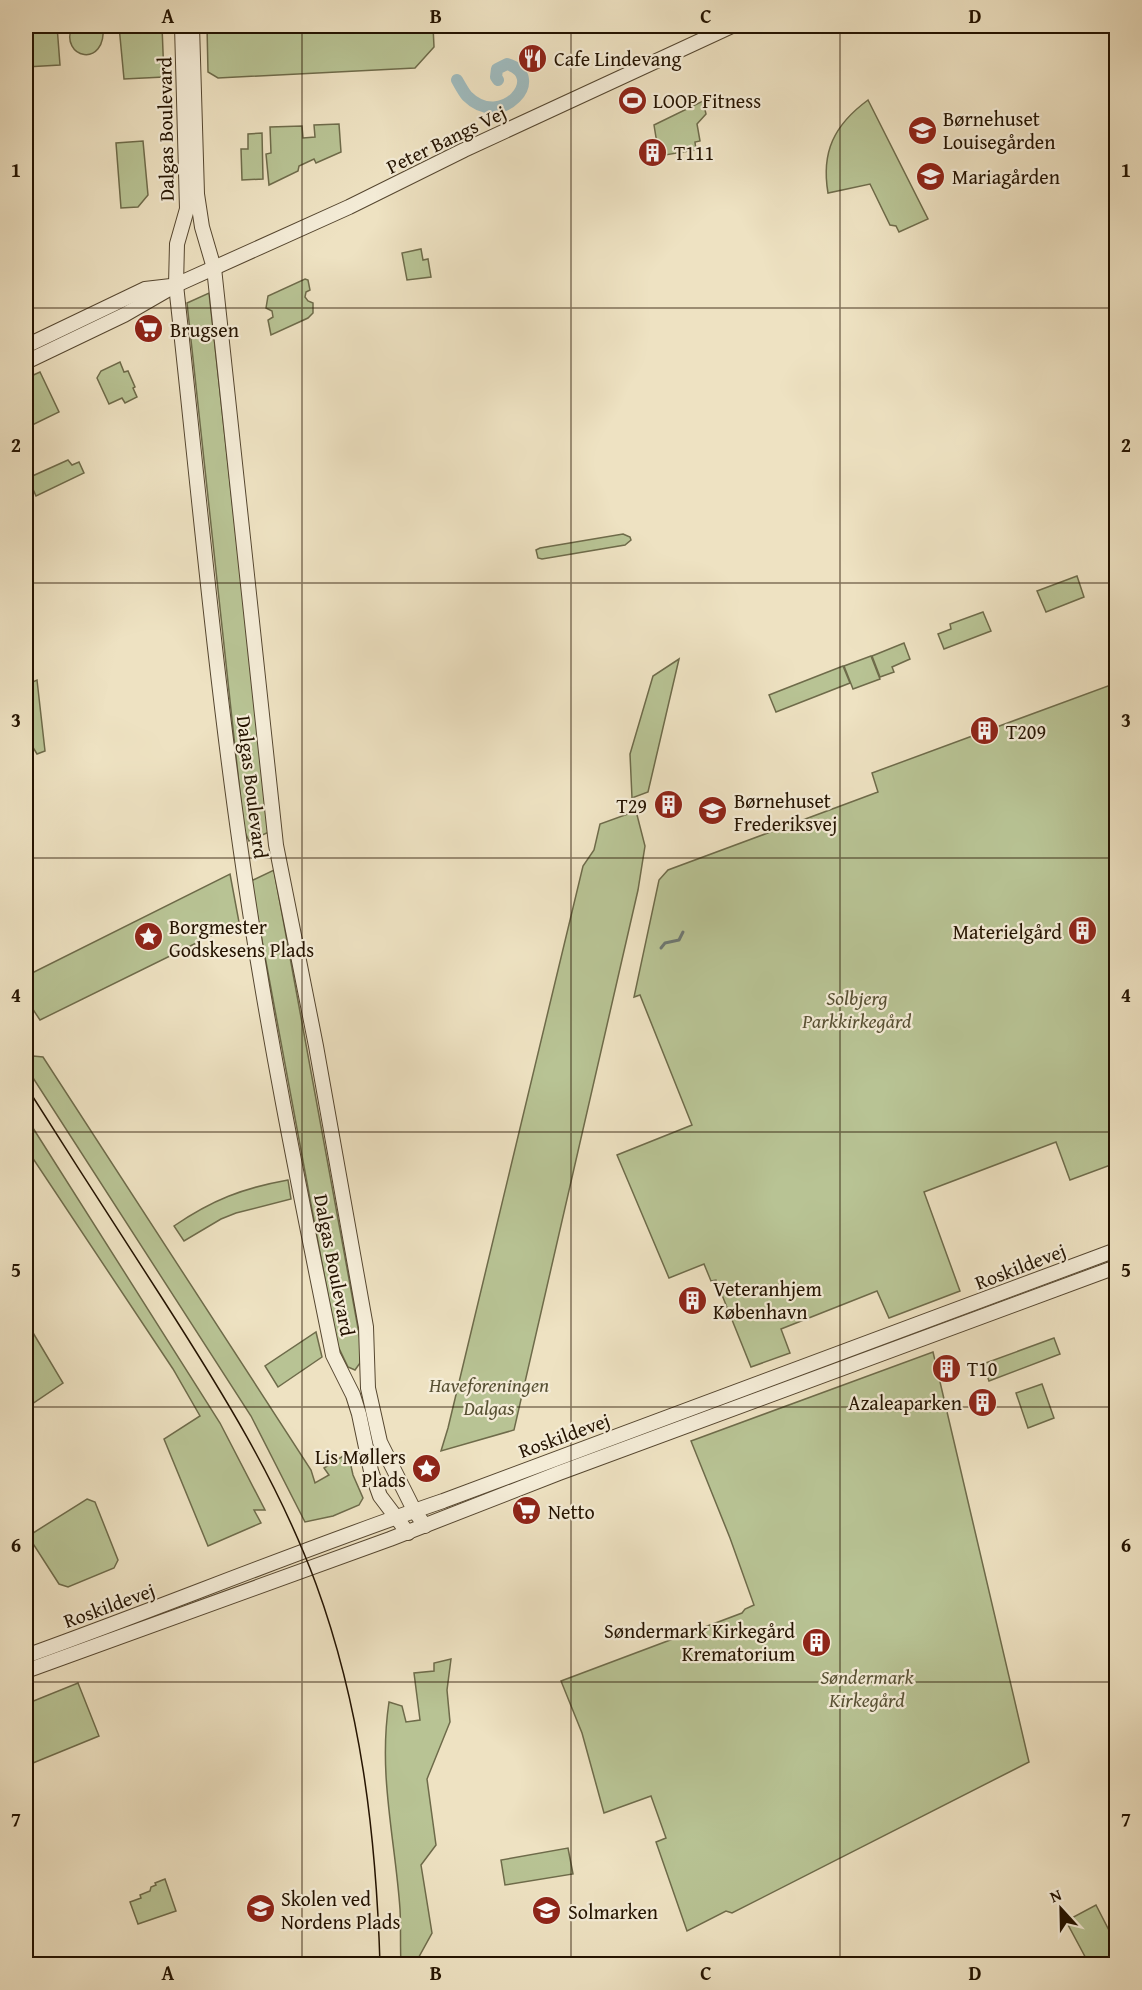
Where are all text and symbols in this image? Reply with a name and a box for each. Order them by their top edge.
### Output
text: A [162,1,175,30]
text: B [430,1,442,30]
text: C [700,1,712,30]
text: D [968,1,982,30]
restaurant icon: Cafe Lindevang [517,42,549,74]
place label: Cafe Lindevang [554,44,681,73]
street label: Dalgas Boulevard [149,56,181,201]
sports icon: LOOP Fitness [616,84,648,116]
place label: LOOP Fitness [653,86,761,115]
street label: Peter Bangs Vej [381,97,511,181]
place label: Børnehuset Louisegården [943,104,1055,156]
school or university icon: Børnehuset Louisegården [906,114,938,146]
building icon: T111 [637,136,669,168]
place label: T111 [674,138,714,167]
text: 1 [11,155,21,184]
text: 1 [1121,155,1131,184]
school or university icon: Mariagården [915,160,947,192]
place label: Mariagården [952,162,1060,191]
supermarket icon: Brugsen [133,313,165,345]
place label: Brugsen [170,315,239,344]
text: 2 [11,430,21,459]
text: 2 [1121,430,1131,459]
text: 3 [11,705,21,734]
text: 3 [1121,705,1131,734]
street label: Dalgas Boulevard [230,714,276,861]
building icon: T209 [969,715,1001,747]
place label: T209 [1006,717,1046,746]
place label: Børnehuset Frederiksvej [734,786,837,838]
building icon: T29 [652,789,684,821]
place label: T29 [617,791,647,820]
school or university icon: Børnehuset Frederiksvej [697,795,729,827]
place label: Borgmester Godskesens Plads [169,912,314,964]
building icon: Materielgård [1067,915,1099,947]
place label: Materielgård [953,917,1062,946]
place icon: Borgmester Godskesens Plads [132,921,164,953]
text: 4 [11,980,21,1009]
text: 4 [1121,980,1131,1009]
park label: Solbjerg Parkkirkegård [801,983,912,1035]
street label: Dalgas Boulevard [307,1192,363,1339]
street label: Roskildevej [970,1235,1070,1297]
text: 5 [11,1255,21,1284]
text: 5 [1121,1255,1131,1284]
place label: Veteranhjem København [713,1274,822,1326]
building icon: Veteranhjem København [676,1284,708,1316]
building icon: T10 [930,1352,962,1384]
place label: T10 [967,1354,997,1383]
park label: Haveforeningen Dalgas [428,1370,549,1422]
building icon: Azaleaparken [967,1386,999,1418]
place label: Azaleaparken [848,1388,962,1417]
street label: Roskildevej [514,1405,614,1465]
place label: Lis Møllers Plads [315,1442,406,1494]
place icon: Lis Møllers Plads [411,1452,443,1484]
supermarket icon: Netto [511,1495,543,1527]
place label: Netto [548,1497,595,1526]
text: 6 [11,1530,21,1559]
text: 6 [1121,1530,1131,1559]
street label: Roskildevej [59,1575,159,1635]
place label: Søndermark Kirkegård Krematorium [604,1616,796,1668]
building icon: Søndermark Kirkegård Krematorium [800,1626,832,1658]
park label: Søndermark Kirkegård [820,1662,915,1714]
text: 7 [11,1804,21,1833]
text: 7 [1121,1804,1131,1833]
north arrow [1031,1879,1091,1939]
text: N [1046,1882,1065,1908]
place label: Skolen ved Nordens Plads [281,1884,400,1936]
school or university icon: Skolen ved Nordens Plads [244,1893,276,1925]
school or university icon: Solmarken [531,1895,563,1927]
place label: Solmarken [568,1897,658,1926]
text: A [162,1958,175,1987]
text: B [430,1958,442,1987]
text: C [700,1958,712,1987]
text: D [968,1958,982,1987]

